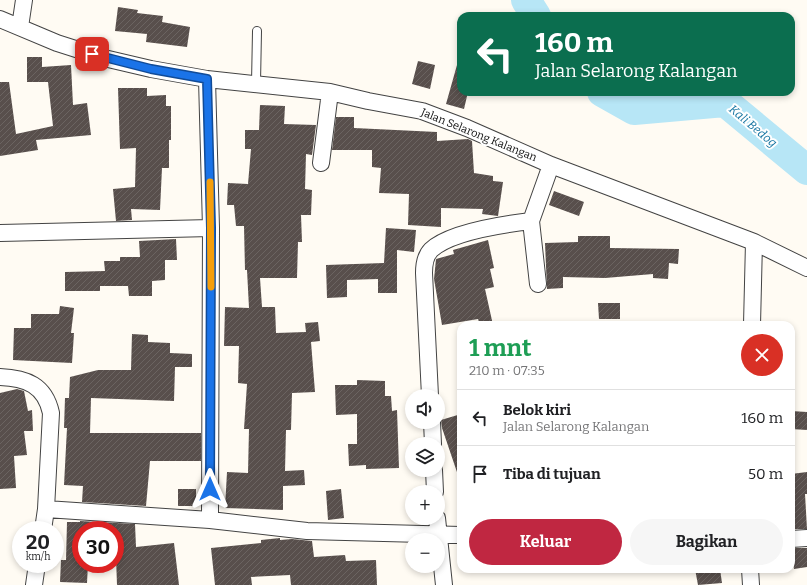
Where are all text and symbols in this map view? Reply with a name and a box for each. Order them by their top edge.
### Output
text: 160 m [535,26,613,59]
icon: left [469,28,521,80]
pin [75,37,109,71]
icon: arrive [81,43,103,65]
text: Jalan Selarong Kalangan [535,60,737,82]
water label: Kali Bedog [726,102,780,150]
street label: Jalan Selarong Kalangan [418,105,539,164]
text: 1 mnt [469,334,532,362]
button: close [741,334,783,376]
text: 210 m · 07:35 [469,363,545,378]
map controls [405,389,445,573]
button: sound [405,389,445,429]
text: Belok kiri [503,401,571,419]
icon: left [469,407,491,429]
text: 160 m [741,409,783,427]
text: Jalan Selarong Kalangan [503,419,649,434]
button: layers [405,437,445,477]
icon: arrive [469,463,491,485]
text: Tiba di tujuan [503,465,601,483]
text: 50 m [748,465,783,483]
position arrow [189,468,231,510]
button: + [405,485,445,525]
button: Keluar [469,519,622,565]
button: Bagikan [630,519,783,565]
speed limit sign: 30 [72,521,124,573]
text: 20 [26,530,50,554]
button: − [405,533,445,573]
text: km/h [26,551,50,563]

